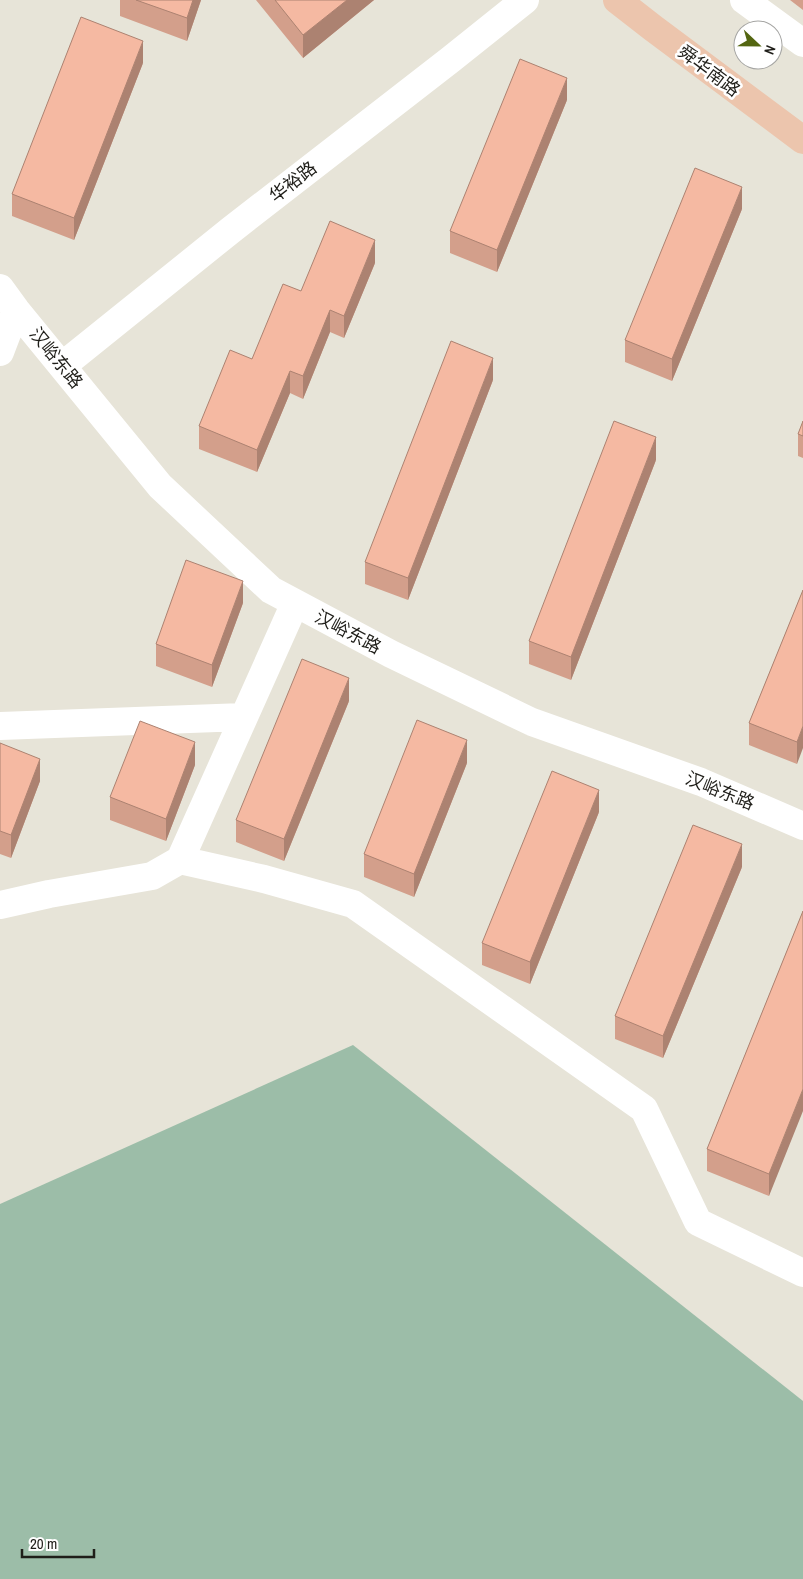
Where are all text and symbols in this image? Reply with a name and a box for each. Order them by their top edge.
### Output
north arrow [733,20,783,70]
street label: 舜华南路 [673,39,746,102]
text: N [760,43,780,57]
street label: 华裕路 [264,155,322,208]
street label: 汉峪东路 [24,322,89,394]
street label: 汉峪东路 [311,604,386,659]
street label: 汉峪东路 [682,765,758,816]
scale bar [22,1526,95,1558]
text: 20 m [30,1533,57,1554]

